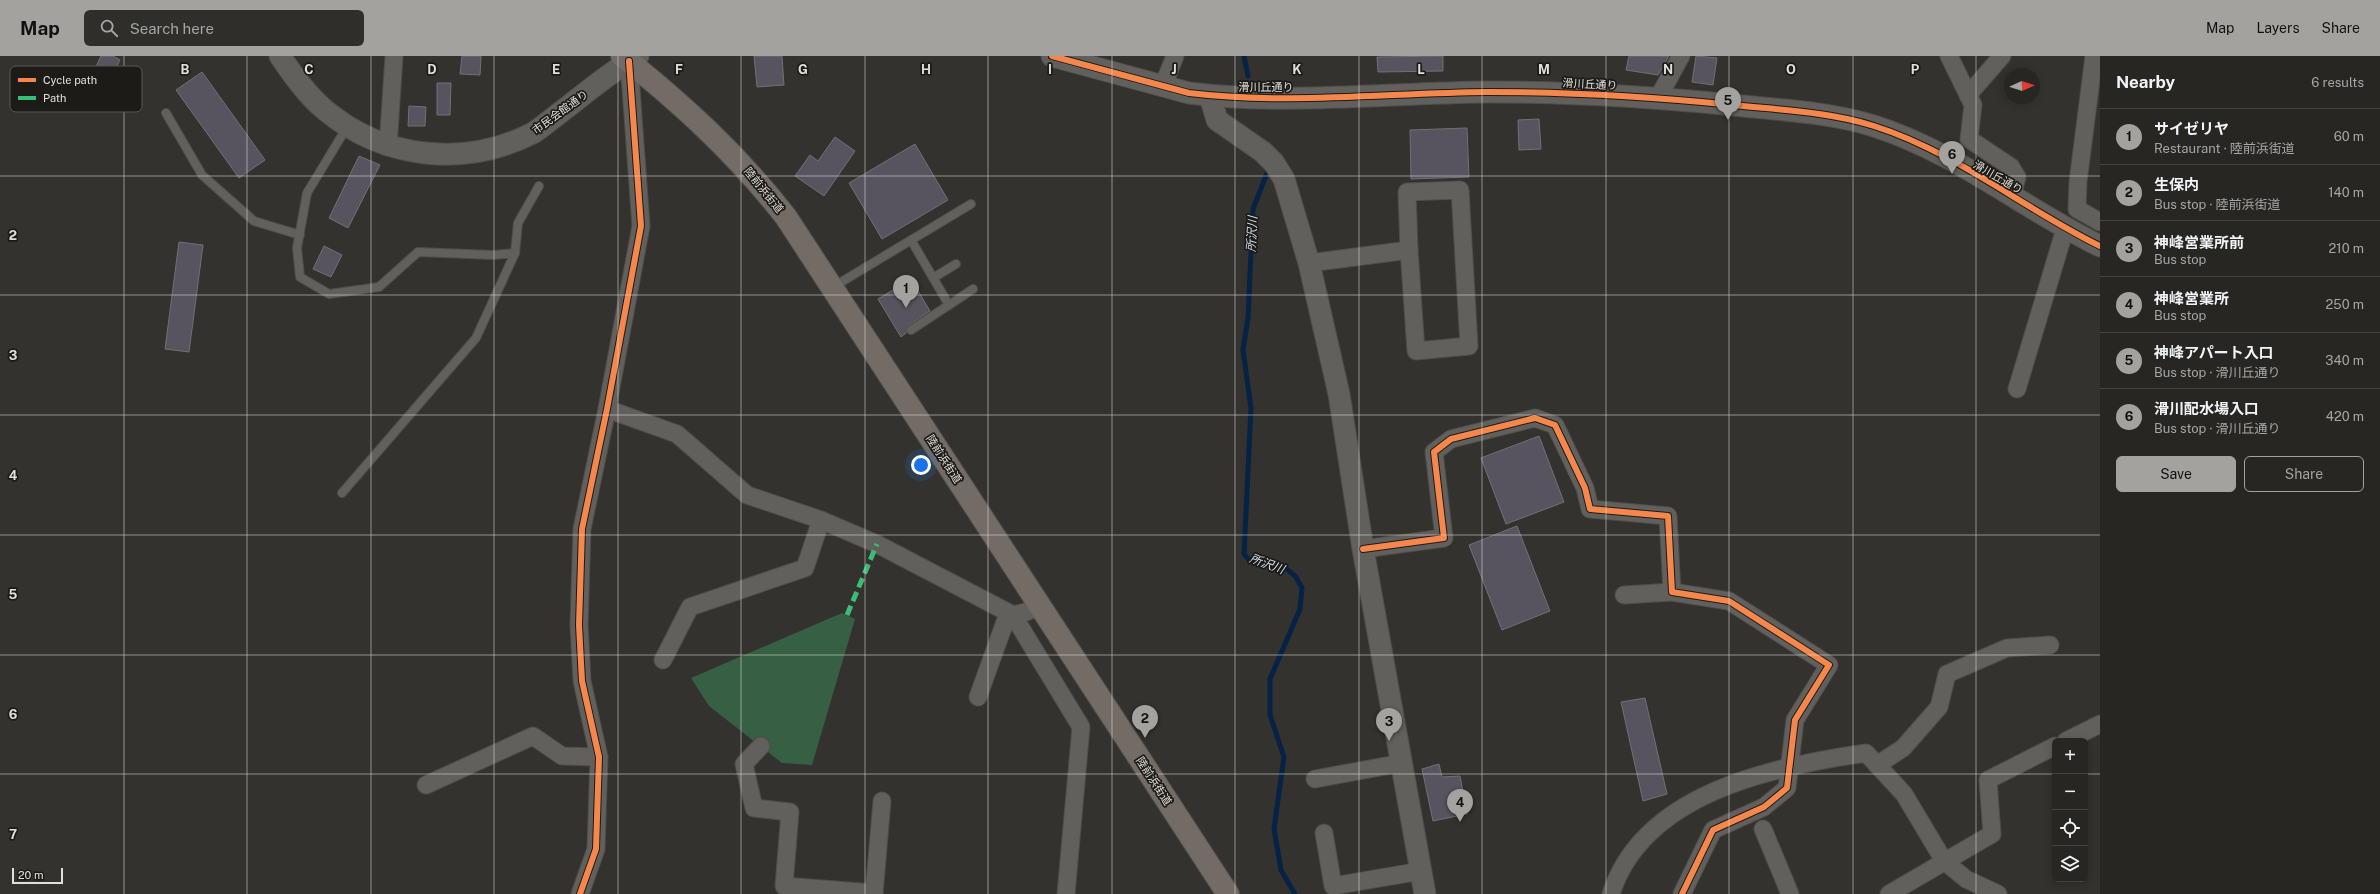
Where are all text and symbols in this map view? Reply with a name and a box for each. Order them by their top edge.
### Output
search box [84,10,364,46]
text: Map [20,17,60,39]
icon: search [98,17,120,39]
text: Search here [130,20,214,37]
text: Map [2206,20,2234,36]
text: Layers [2256,20,2300,36]
text: Share [2322,20,2360,36]
text: B [181,62,190,77]
text: C [304,62,314,77]
text: D [427,62,437,77]
text: E [552,62,560,77]
text: F [675,62,683,77]
text: G [798,62,808,77]
text: H [921,62,931,77]
text: I [1048,62,1052,77]
text: J [1171,62,1177,77]
text: K [1292,62,1302,77]
text: L [1417,62,1425,77]
text: M [1538,62,1550,77]
text: N [1663,62,1673,77]
text: O [1786,62,1796,77]
text: P [1911,62,1920,77]
legend [10,66,142,112]
north arrow [2004,68,2040,104]
text: Nearby [2116,72,2175,92]
text: Cycle path [43,74,97,86]
text: 6 results [2311,75,2364,90]
street label: 滑川丘通り [1562,77,1618,91]
street label: 滑川丘通り [1239,81,1294,93]
pin: 5 [1715,87,1741,120]
street label: 市民会館通り [530,88,590,136]
text: Path [43,92,66,104]
text: サイゼリヤ [2154,120,2229,137]
text: 1 [2126,129,2132,144]
text: 60 m [2334,129,2364,144]
pin: 6 [1939,141,1965,174]
text: Restaurant · 陸前浜街道 [2154,141,2295,156]
street label: 滑川丘通り [1971,158,2025,196]
street label: 陸前浜街道 [742,165,786,215]
text: 生保内 [2154,176,2199,193]
text: 2 [2125,185,2133,200]
text: 140 m [2328,185,2364,200]
text: Bus stop · 陸前浜街道 [2154,197,2281,212]
water label: 所沢川 [1244,214,1260,252]
text: 2 [9,228,17,243]
text: 神峰営業所前 [2154,234,2244,251]
text: 3 [2125,241,2133,256]
text: 210 m [2329,241,2364,256]
text: Bus stop [2154,252,2206,267]
pin: 1 [893,275,919,308]
text: 神峰営業所 [2154,290,2229,307]
text: 4 [2125,297,2133,312]
text: 250 m [2326,297,2364,312]
text: Bus stop [2154,308,2206,323]
text: 神峰アパート入口 [2154,344,2274,361]
text: 3 [9,348,18,363]
text: 5 [2125,353,2133,368]
text: 340 m [2325,353,2364,368]
text: Bus stop · 滑川丘通り [2154,365,2281,380]
text: 滑川配水場入口 [2154,400,2259,417]
text: 6 [2125,409,2133,424]
text: 420 m [2326,409,2364,424]
text: Bus stop · 滑川丘通り [2154,421,2281,436]
street label: 陸前浜街道 [924,433,964,485]
your location [911,455,931,475]
button: Save [2116,456,2236,492]
button: Share [2244,456,2364,492]
text: 4 [9,468,18,483]
water label: 所沢川 [1248,551,1288,577]
text: 5 [9,587,18,602]
pin: 2 [1132,705,1158,738]
text: 6 [9,707,18,722]
pin: 3 [1376,708,1402,741]
map controls [2052,738,2088,882]
button: + [2052,738,2088,774]
street label: 陸前浜街道 [1134,755,1174,807]
button: − [2052,774,2088,810]
pin: 4 [1447,789,1473,822]
button: locate [2052,810,2088,846]
text: 7 [9,827,17,842]
button: layers [2052,846,2088,882]
scale bar [12,866,63,885]
text: 20 m [18,869,43,881]

